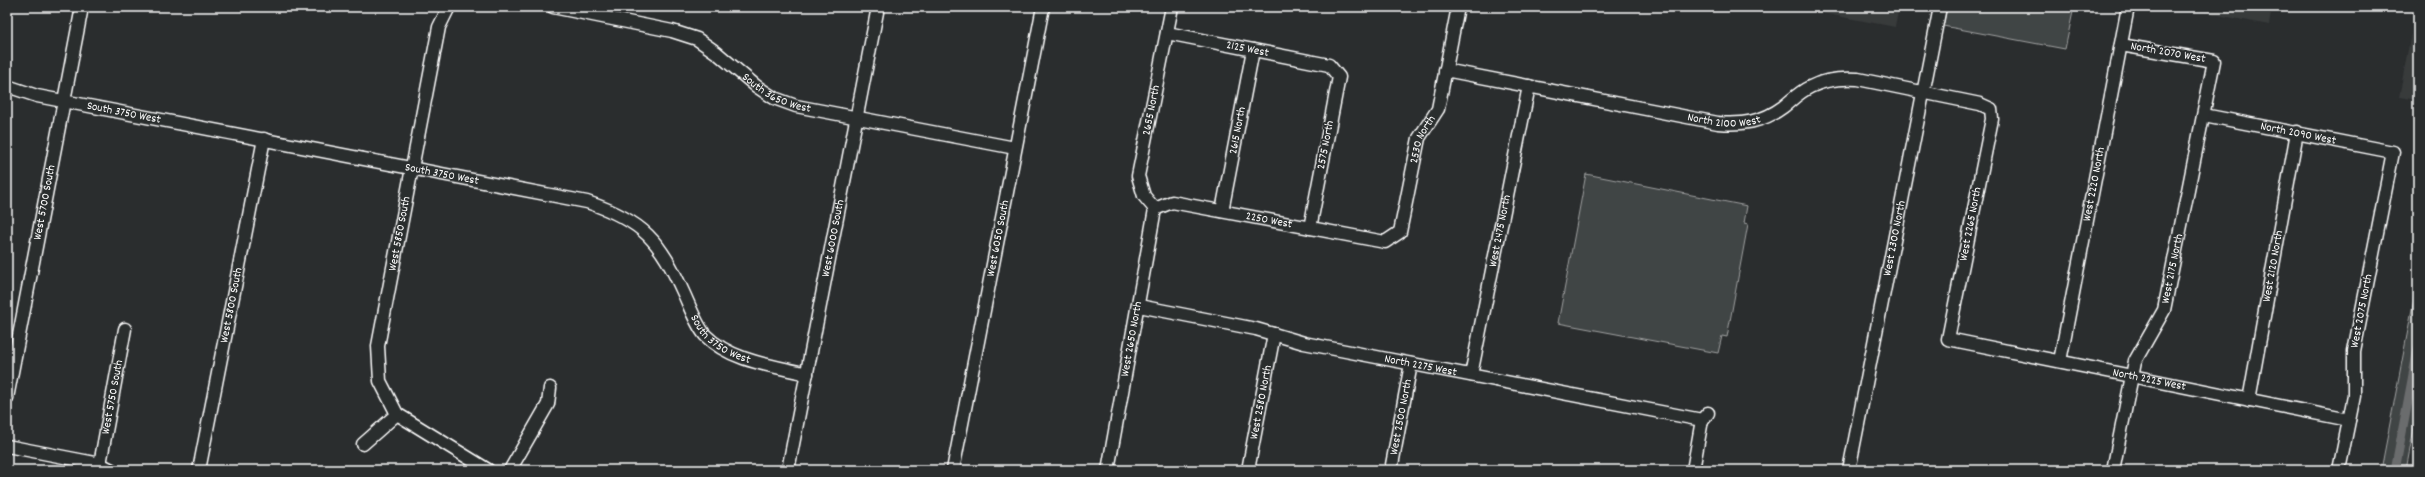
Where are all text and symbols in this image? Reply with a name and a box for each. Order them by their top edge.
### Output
street label: 2125 West [1225,36,1271,62]
street label: North 2070 West [2129,38,2207,68]
street label: South 3650 West [738,69,813,117]
street label: 2655 North [1138,84,1165,137]
street label: South 3750 West [85,97,163,128]
street label: 2615 North [1225,105,1250,156]
street label: North 2100 West [1686,109,1763,132]
street label: 2530 North [1406,112,1440,165]
street label: North 2090 West [2259,118,2338,149]
street label: 2575 North [1313,119,1339,171]
street label: West 2220 North [2079,146,2109,223]
street label: South 3750 West [404,159,481,190]
street label: West 5700 South [29,164,60,242]
street label: West 2265 North [1956,186,1986,262]
street label: West 2475 North [1484,193,1515,268]
street label: West 5850 South [384,195,415,272]
street label: West 6000 South [817,198,849,278]
street label: West 6050 South [982,199,1014,278]
street label: West 2300 North [1879,199,1910,278]
street label: 2250 West [1244,208,1294,233]
street label: West 2120 North [2258,229,2288,303]
street label: West 2175 North [2157,232,2188,305]
street label: West 5800 South [216,266,247,344]
street label: West 2075 North [2347,273,2377,349]
street label: West 2650 North [1116,300,1147,378]
street label: South 3750 West [686,312,753,369]
street label: North 2275 West [1383,350,1459,381]
street label: West 5750 South [97,359,128,436]
street label: West 2580 North [1246,364,1276,441]
street label: North 2225 West [2111,364,2188,395]
street label: West 2500 North [1386,378,1416,456]

